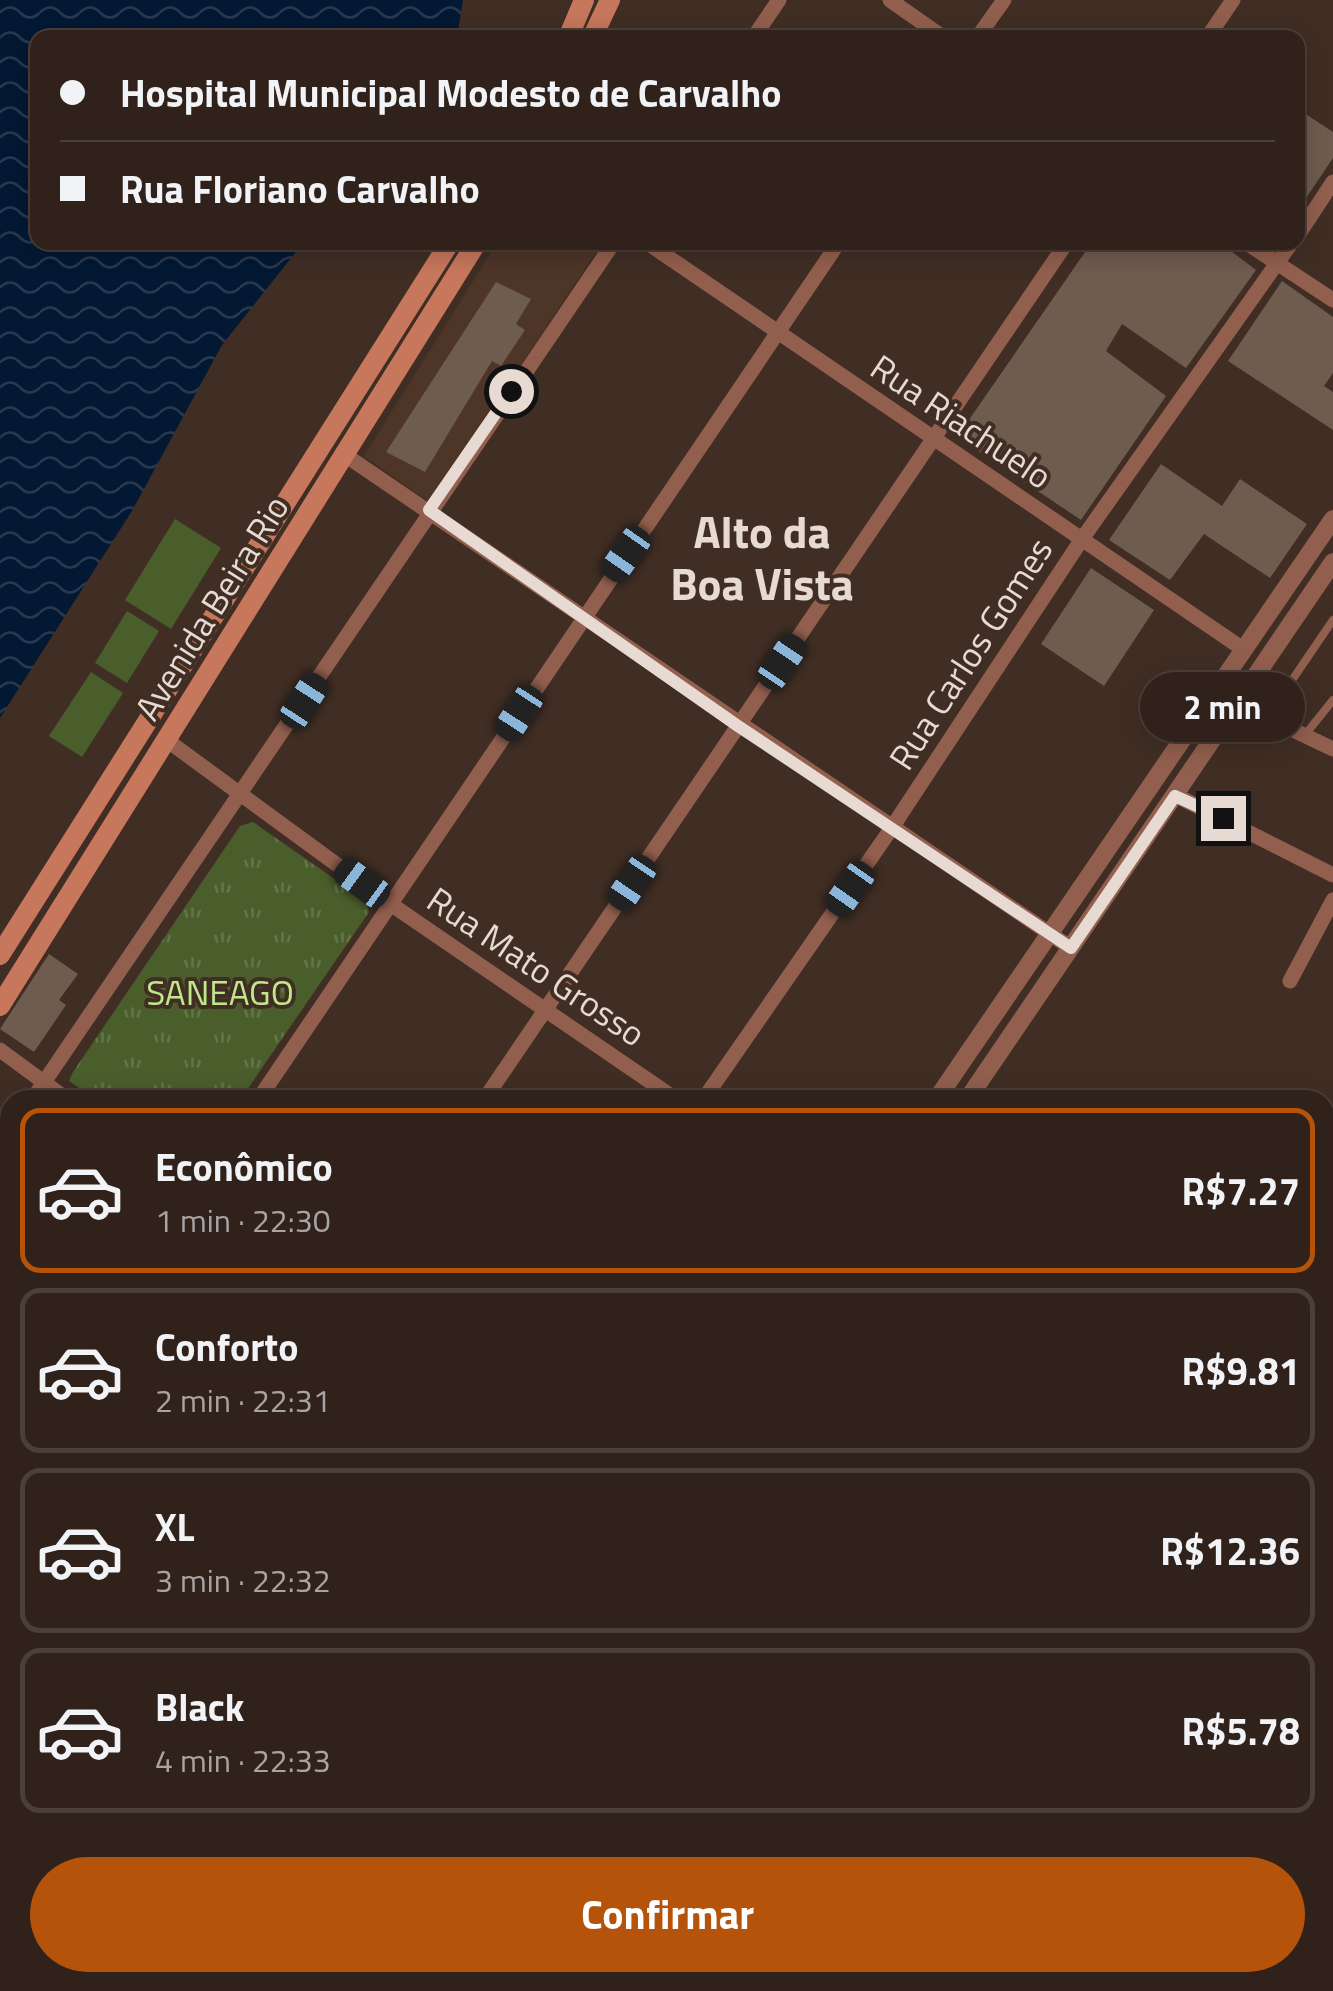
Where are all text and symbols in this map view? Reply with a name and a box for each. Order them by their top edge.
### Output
text: Hospital Municipal Modesto de Carvalho [120,64,781,122]
text: Rua Floriano Carvalho [120,160,480,218]
street label: Rua Riachuelo [860,340,1063,502]
route start [489,369,534,414]
street label: Avenida Beira Rio [120,484,302,731]
district label: Alto da Boa Vista [670,497,854,617]
car [597,521,655,587]
street label: Rua Carlos Gomes [875,526,1066,780]
car [753,629,811,695]
car [275,668,333,734]
callout: 2 min [1140,673,1306,743]
car [490,680,548,746]
text: 2 min [1184,683,1261,731]
route end [1201,796,1246,841]
car [603,850,661,916]
car [329,853,395,913]
car [821,856,879,922]
street label: Rua Mato Grosso [416,873,657,1059]
park label: SANEAGO [146,965,294,1019]
text: Econômico [155,1138,333,1196]
icon: car [35,1146,125,1236]
text: R$7.27 [1182,1162,1300,1220]
text: 1 min · 22:30 [155,1196,331,1244]
text: Conforto [155,1318,298,1376]
icon: car [35,1326,125,1416]
text: R$9.81 [1182,1342,1300,1400]
text: 2 min · 22:31 [155,1376,331,1424]
text: XL [155,1498,195,1556]
icon: car [35,1506,125,1596]
text: R$12.36 [1160,1522,1300,1580]
text: 3 min · 22:32 [155,1556,331,1604]
text: Black [155,1678,244,1736]
icon: car [35,1686,125,1776]
text: R$5.78 [1182,1702,1300,1760]
text: 4 min · 22:33 [155,1736,331,1784]
button: Confirmar [30,1857,1305,1972]

